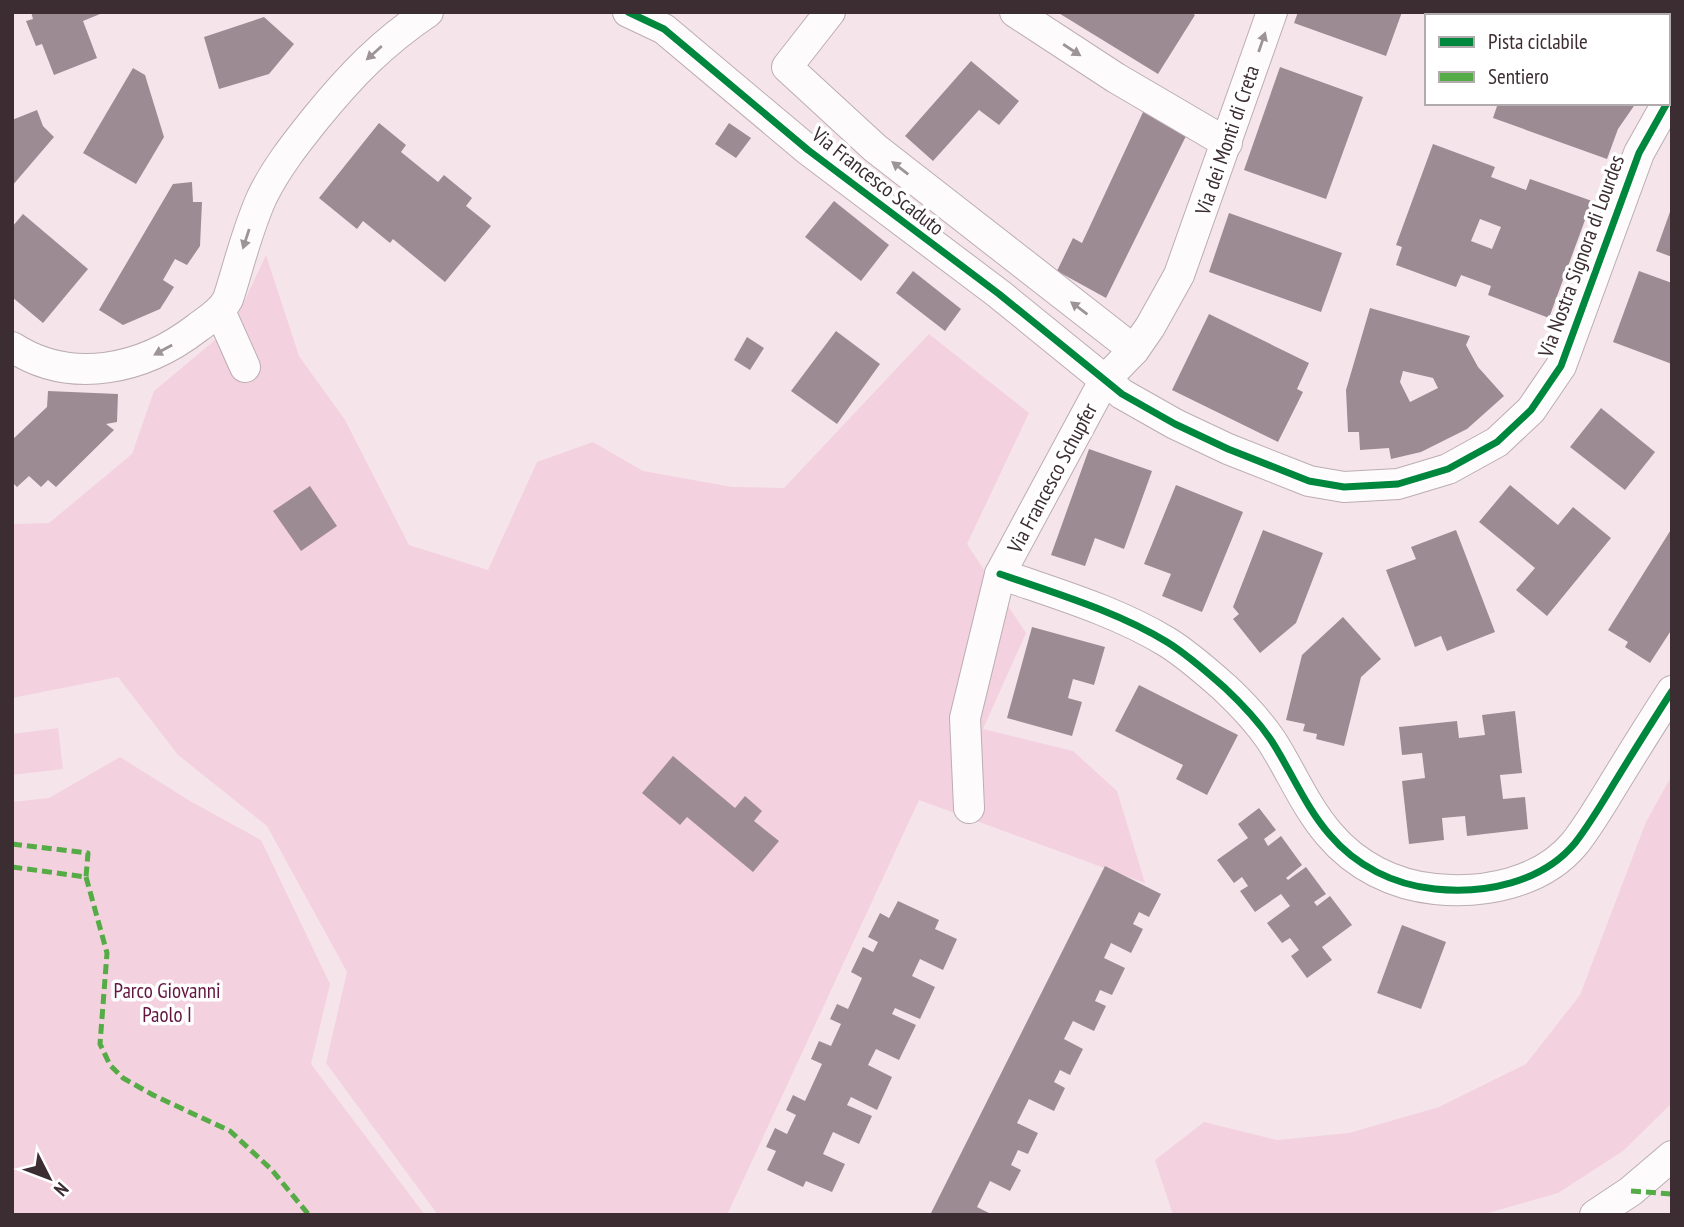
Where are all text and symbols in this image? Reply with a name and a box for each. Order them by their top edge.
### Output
legend [1425,14,1670,105]
text: Pista ciclabile [1488,28,1588,55]
one-way arrow [1257,32,1268,53]
one-way arrow [1062,43,1082,56]
one-way arrow [365,45,383,61]
street label: Via dei Monti di Creta [1188,62,1265,219]
text: Sentiero [1488,63,1549,90]
street label: Via Francesco Scaduto [806,120,950,241]
street label: Via Nostra Signora di Lourdes [1532,151,1630,362]
one-way arrow [892,160,910,175]
one-way arrow [240,228,251,249]
one-way arrow [1071,301,1089,316]
one-way arrow [154,344,173,356]
street label: Via Francesco Schupfer [1001,398,1103,559]
park label: Parco Giovanni Paolo I [114,977,221,1028]
north arrow [14,1143,84,1213]
text: N [49,1178,74,1201]

